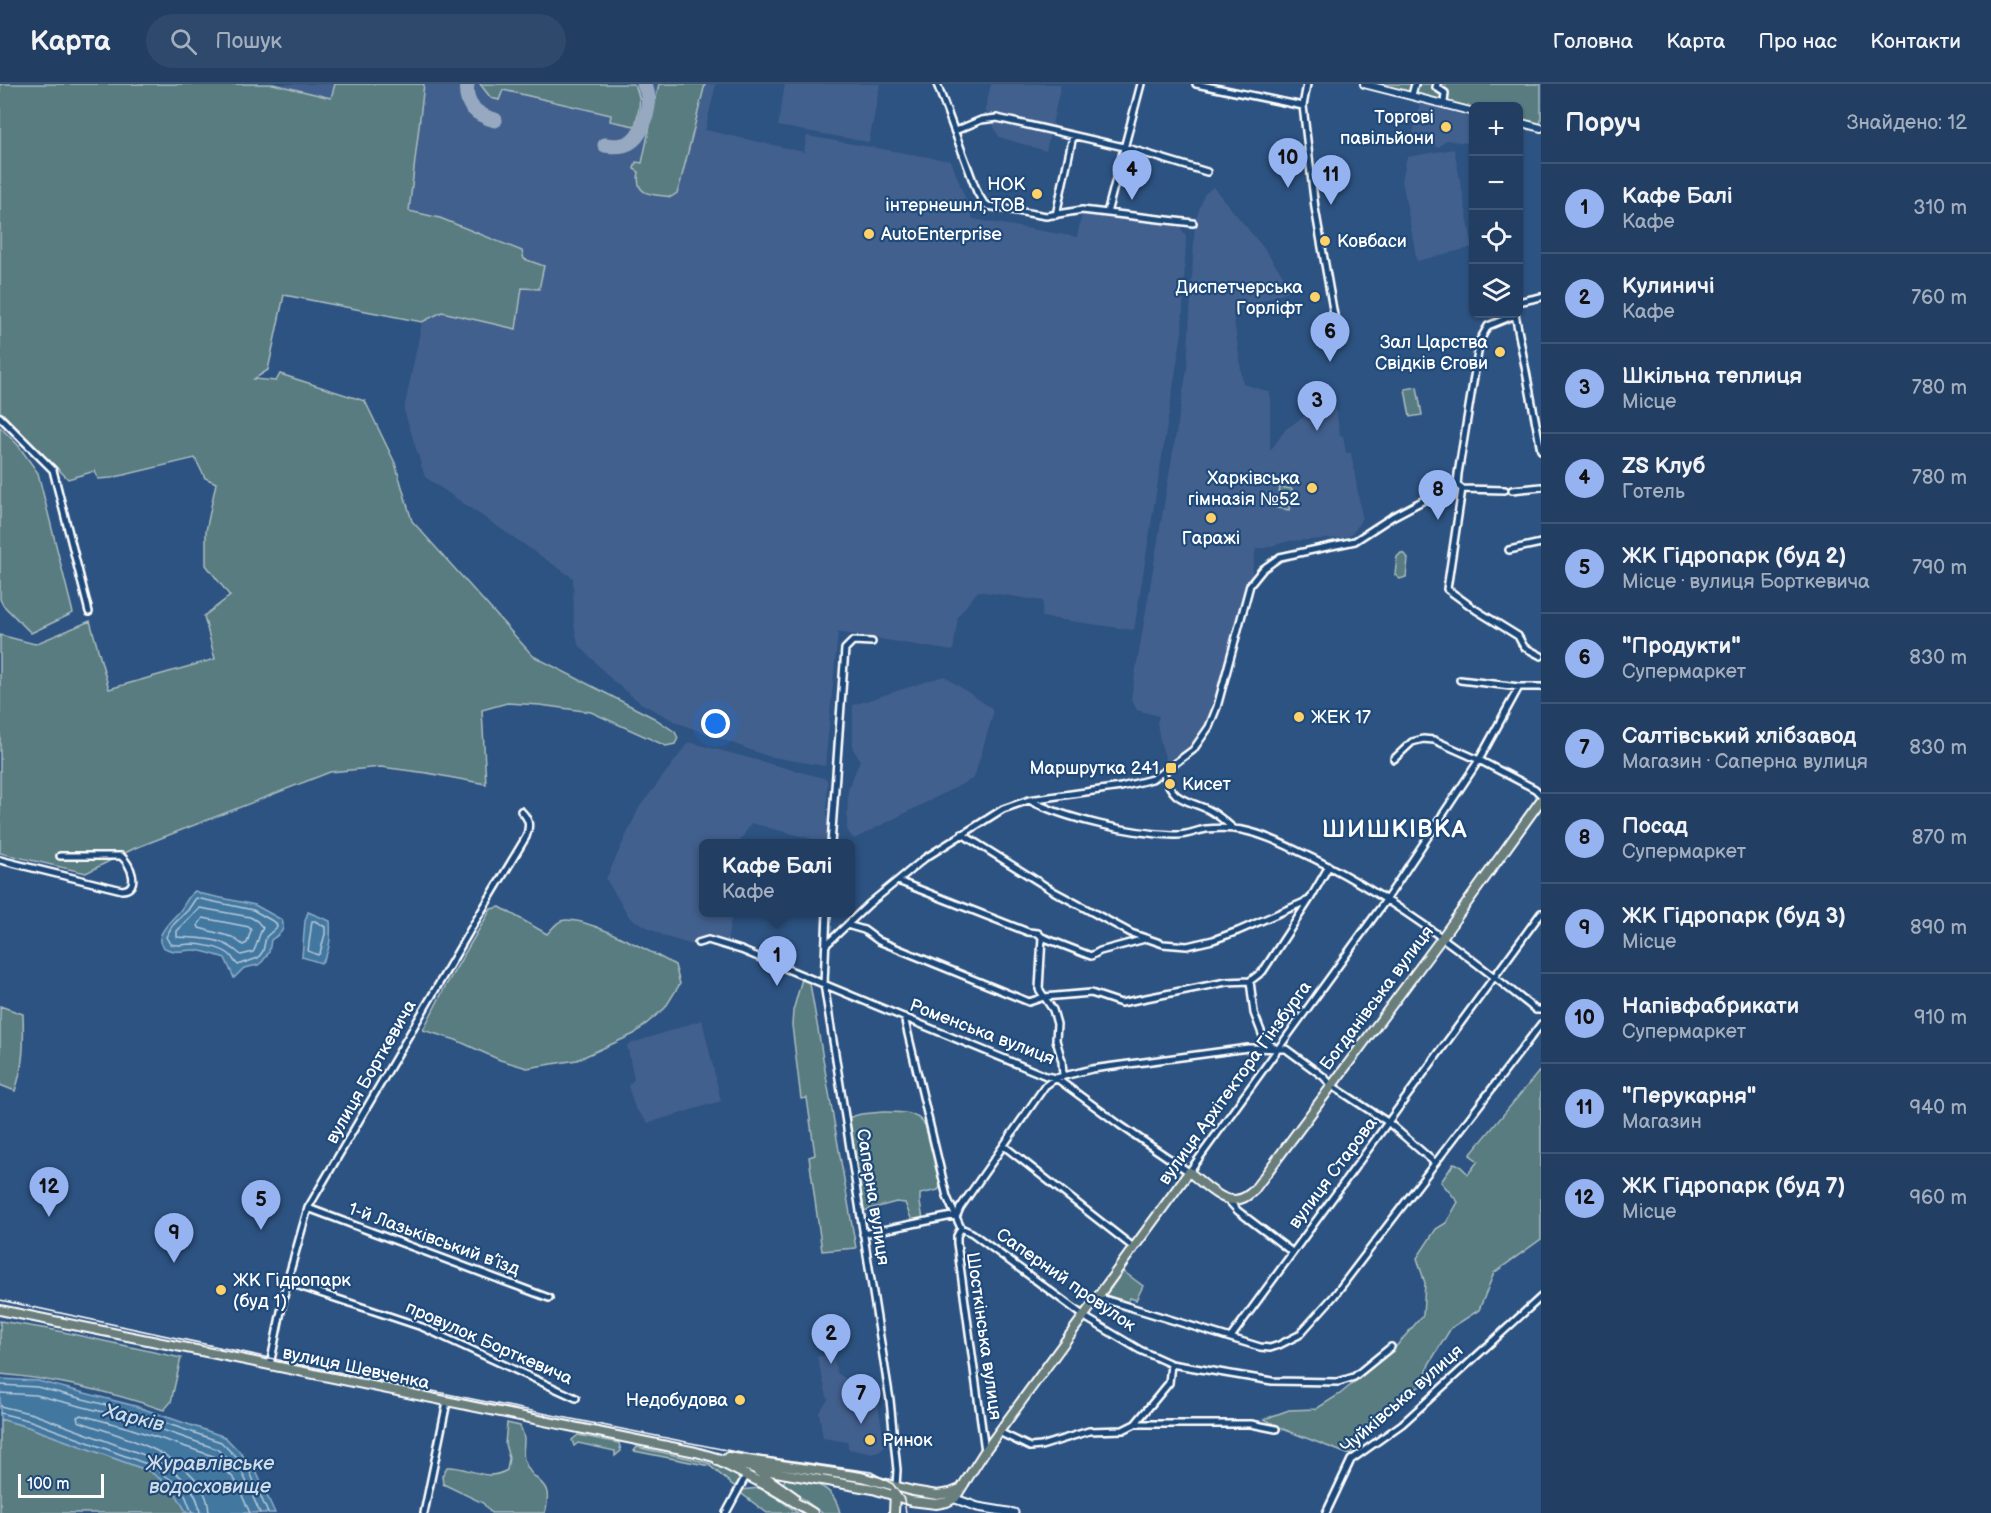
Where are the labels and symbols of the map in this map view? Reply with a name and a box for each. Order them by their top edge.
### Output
place label: Торгові павільйони [1340,107,1434,149]
marker: Торгові павільйони [1439,120,1453,134]
pin: 10 [1268,138,1308,188]
pin: 4 [1112,150,1152,200]
pin: 11 [1312,156,1350,205]
place label: НОК інтернешнл, ТОВ [885,174,1025,216]
marker: НОК інтернешнл, ТОВ [1030,187,1044,201]
place label: AutoEnterprise [881,224,1002,245]
marker: AutoEnterprise [862,227,876,241]
place label: Ковбаси [1337,231,1407,252]
marker: Ковбаси [1318,234,1332,248]
place label: Диспетчерська Горліфт [1175,277,1304,319]
marker: Диспетчерська Горліфт [1308,290,1322,304]
pin: 6 [1310,312,1350,362]
place label: Зал Царства Свідків Єгови [1375,332,1488,374]
marker: Зал Царства Свідків Єгови [1493,345,1507,359]
pin: 3 [1298,382,1336,431]
place label: Харківська гімназія №52 [1188,468,1300,510]
pin: 8 [1418,470,1458,520]
marker: Харківська гімназія №52 [1305,481,1319,495]
marker: Гаражі [1204,511,1218,525]
place label: Гаражі [1182,528,1240,549]
place label: ЖЕК 17 [1311,707,1371,728]
your location [701,709,730,738]
marker: ЖЕК 17 [1292,710,1306,724]
place label: Маршрутка 241 [1029,758,1159,779]
marker: Маршрутка 241 [1164,761,1178,775]
place label: Кисет [1182,774,1232,795]
marker: Кисет [1163,777,1177,791]
district label: ШИШКІВКА [1322,815,1468,844]
street label: Богданівська вулиця [1316,922,1438,1074]
pin: 1 [758,936,796,986]
street label: вулиця Архітектора Гінзбурга [1154,977,1316,1189]
street label: Роменська вулиця [906,995,1058,1069]
street label: вулиця Борткевича [321,996,421,1148]
street label: вулиця Старова [1284,1113,1382,1233]
street label: Саперна вулиця [852,1127,894,1267]
pin: 12 [29,1168,68,1217]
pin: 5 [242,1180,280,1230]
street label: 1-й Лазьківський в’їзд [345,1198,523,1280]
pin: 9 [154,1214,194,1263]
street label: Саперний провулок [992,1224,1140,1336]
street label: Шосткінська вулиця [962,1251,1006,1421]
place label: ЖК Гідропарк (буд 1) [233,1270,351,1312]
marker: ЖК Гідропарк (буд 1) [214,1283,228,1297]
street label: провулок Борткевича [402,1297,576,1390]
pin: 2 [812,1314,850,1364]
street label: Чуйківська вулиця [1337,1340,1467,1458]
street label: вулиця Шевченка [281,1342,432,1394]
pin: 7 [842,1374,880,1424]
place label: Недобудова [626,1390,728,1411]
marker: Недобудова [733,1393,747,1407]
water label: Харків [100,1399,167,1437]
place label: Ринок [882,1430,933,1451]
marker: Ринок [863,1433,877,1447]
water label: Журавлівське водосховище [145,1452,274,1499]
scale bar [18,1471,104,1498]

